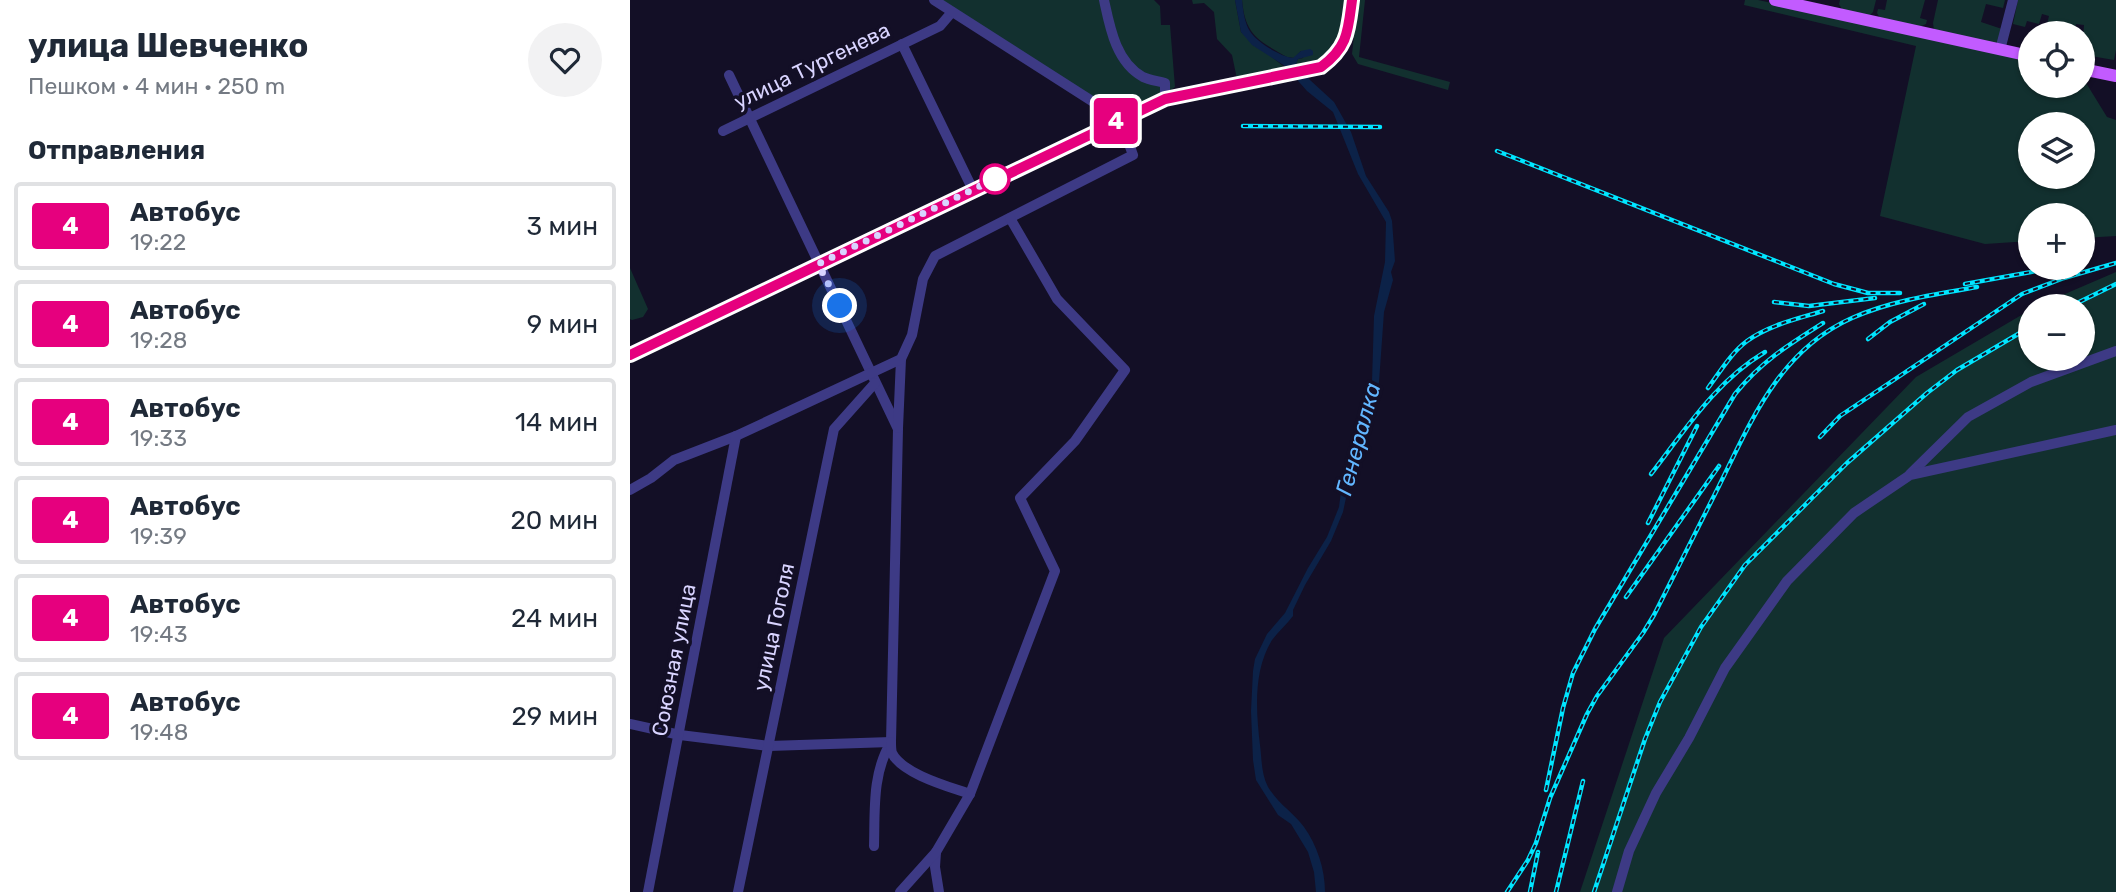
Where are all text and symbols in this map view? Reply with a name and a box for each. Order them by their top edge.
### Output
street label: улица Тургенева [730,17,894,114]
map controls [2018,21,2095,371]
button: locate [2018,21,2095,98]
button: heart [528,23,602,97]
text: улица Шевченко [28,26,309,65]
text: Пешком · 4 мин · 250 m [28,72,285,100]
line badge: 4 [1093,98,1139,144]
text: 4 [1108,107,1124,135]
button: layers [2018,112,2095,189]
text: Отправления [28,135,205,166]
unlabelled marker [980,164,1010,194]
text: Автобус [130,197,241,228]
button: + [2018,203,2095,280]
text: 3 мин [527,211,598,242]
text: 4 [62,212,79,240]
text: 19:22 [130,228,186,256]
your location [822,288,857,323]
button: − [2018,294,2095,371]
text: Автобус [130,295,241,326]
text: 9 мин [527,309,598,340]
text: 4 [62,310,79,338]
text: 19:28 [130,326,188,354]
water label: Генералка [1330,380,1386,498]
text: Автобус [130,393,241,424]
text: 14 мин [515,407,598,438]
text: 4 [62,408,79,436]
text: 19:33 [130,424,187,452]
text: Автобус [130,491,241,522]
text: 20 мин [510,505,598,536]
text: 4 [62,506,79,534]
text: 19:39 [130,522,187,550]
street label: улица Гоголя [748,561,799,693]
street label: Союзная улица [646,581,701,738]
text: Автобус [130,589,241,620]
text: 24 мин [511,603,598,634]
text: 4 [62,604,79,632]
text: 19:43 [130,620,187,648]
text: Автобус [130,687,241,718]
text: 29 мин [512,701,598,732]
text: 4 [62,702,79,730]
text: 19:48 [130,718,188,746]

